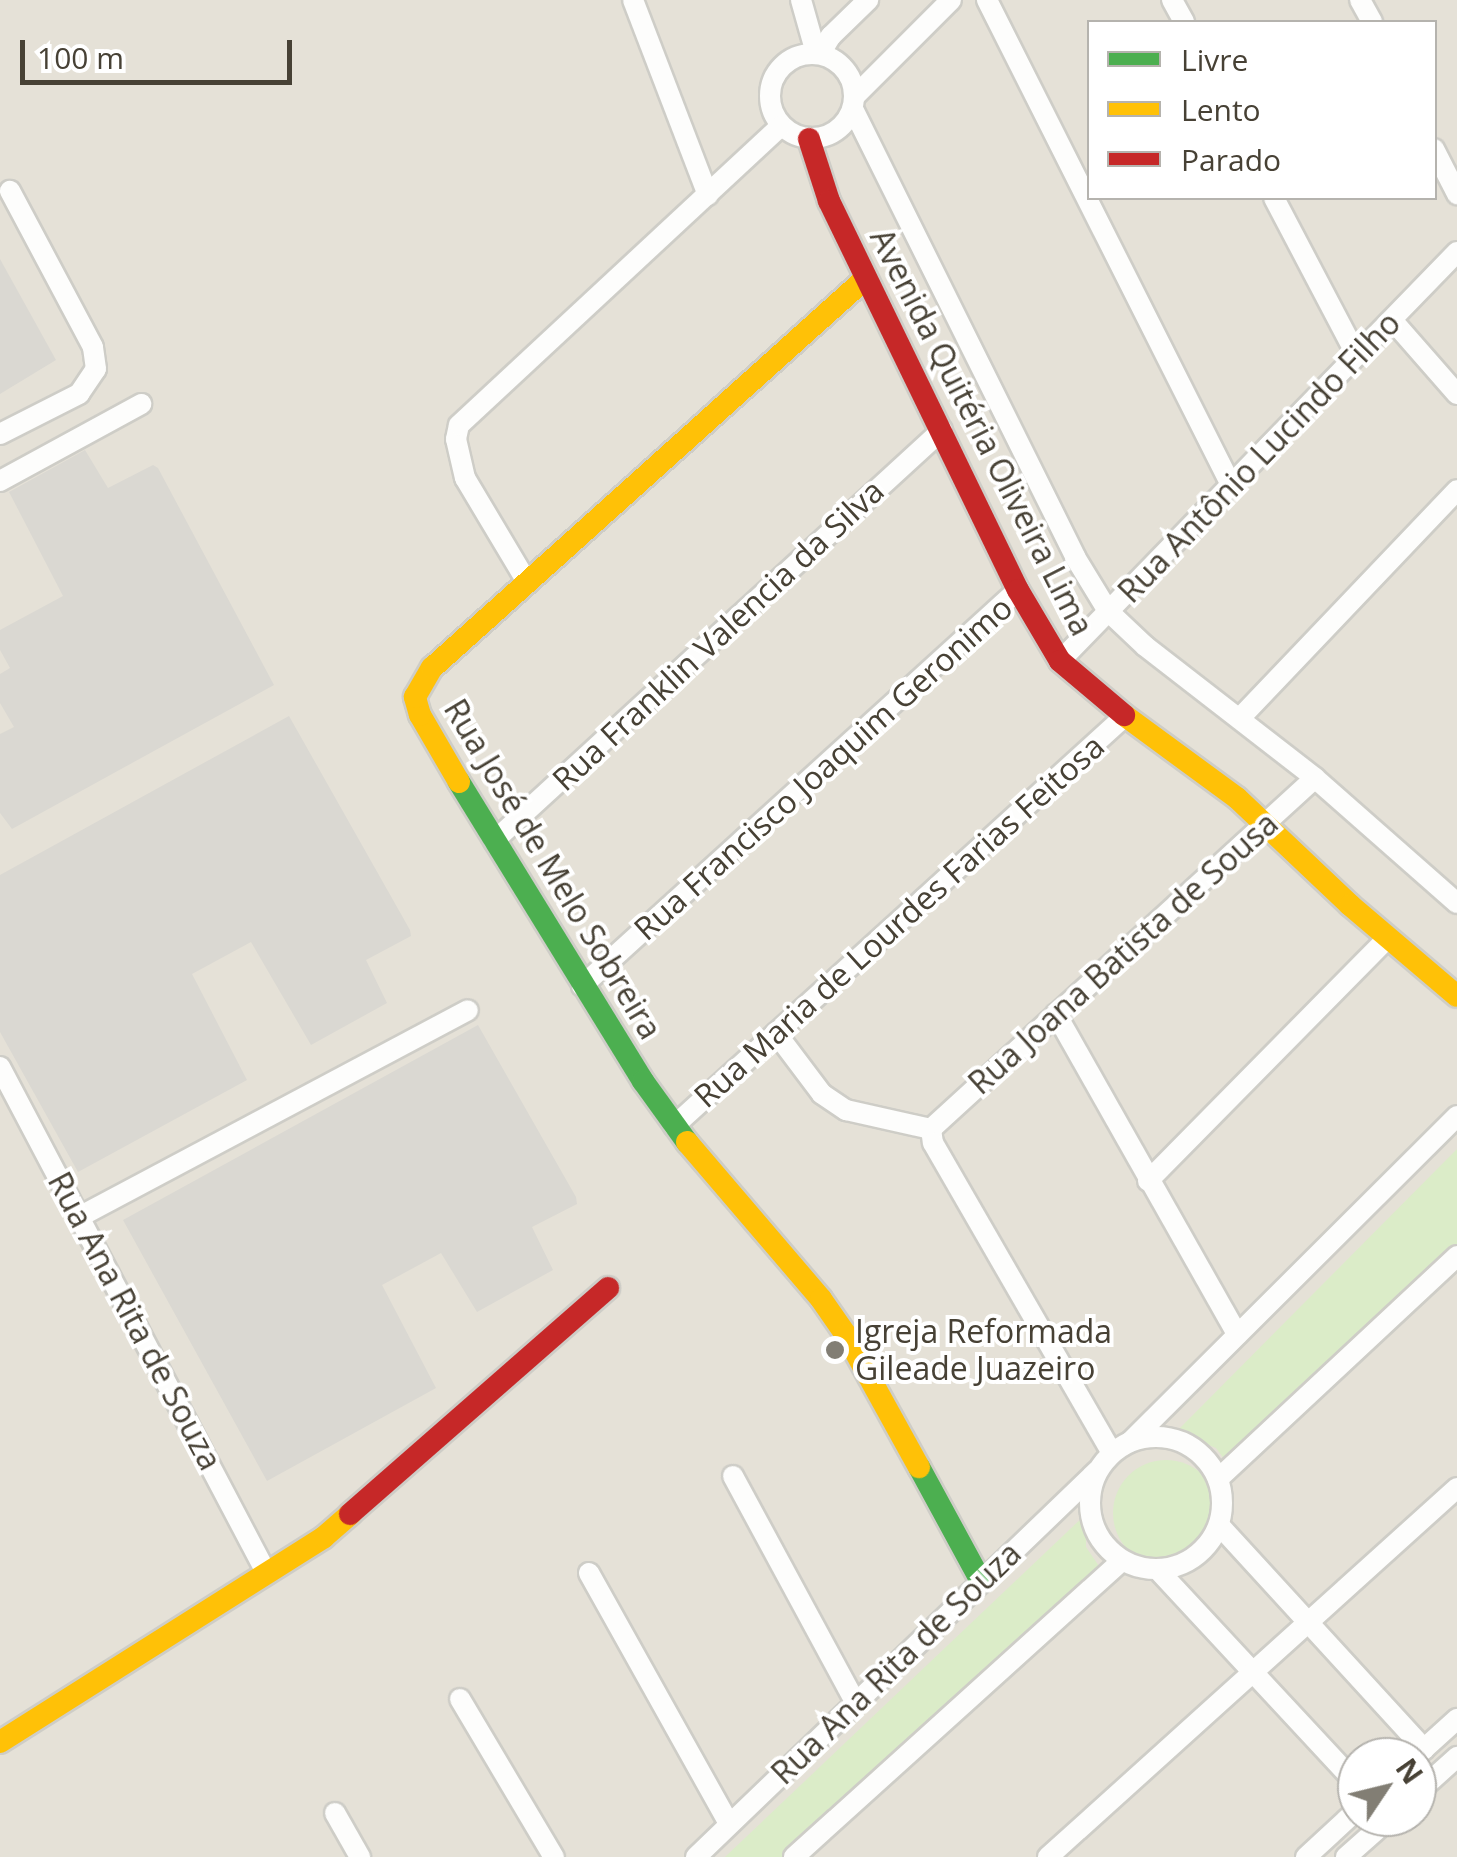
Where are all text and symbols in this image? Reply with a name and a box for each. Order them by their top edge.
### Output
scale bar [25,20,298,82]
legend [1087,20,1437,200]
text: 100 m [37,37,124,78]
text: Livre [1181,39,1248,80]
text: Lento [1181,89,1261,130]
text: Parado [1181,139,1281,180]
street label: Avenida Quitéria Oliveira Lima [862,222,1102,642]
street label: Rua Antônio Lucindo Filho [1110,304,1408,610]
street label: Rua Franklin Valencia da Silva [545,471,891,799]
street label: Rua Francisco Joaquim Geronimo [626,588,1020,948]
street label: Rua José de Melo Sobreira [436,692,670,1046]
street label: Rua Maria de Lourdes Farias Feitosa [686,727,1112,1115]
street label: Rua Joana Batista de Sousa [960,804,1286,1102]
street label: Rua Ana Rita de Souza [40,1165,230,1477]
place label: Igreja Reformada Gileade Juazeiro [855,1313,1112,1388]
marker: Igreja Reformada Gileade Juazeiro [824,1339,846,1361]
street label: Rua Ana Rita de Souza [763,1534,1029,1792]
north arrow [1337,1737,1437,1837]
text: N [1388,1751,1432,1791]

